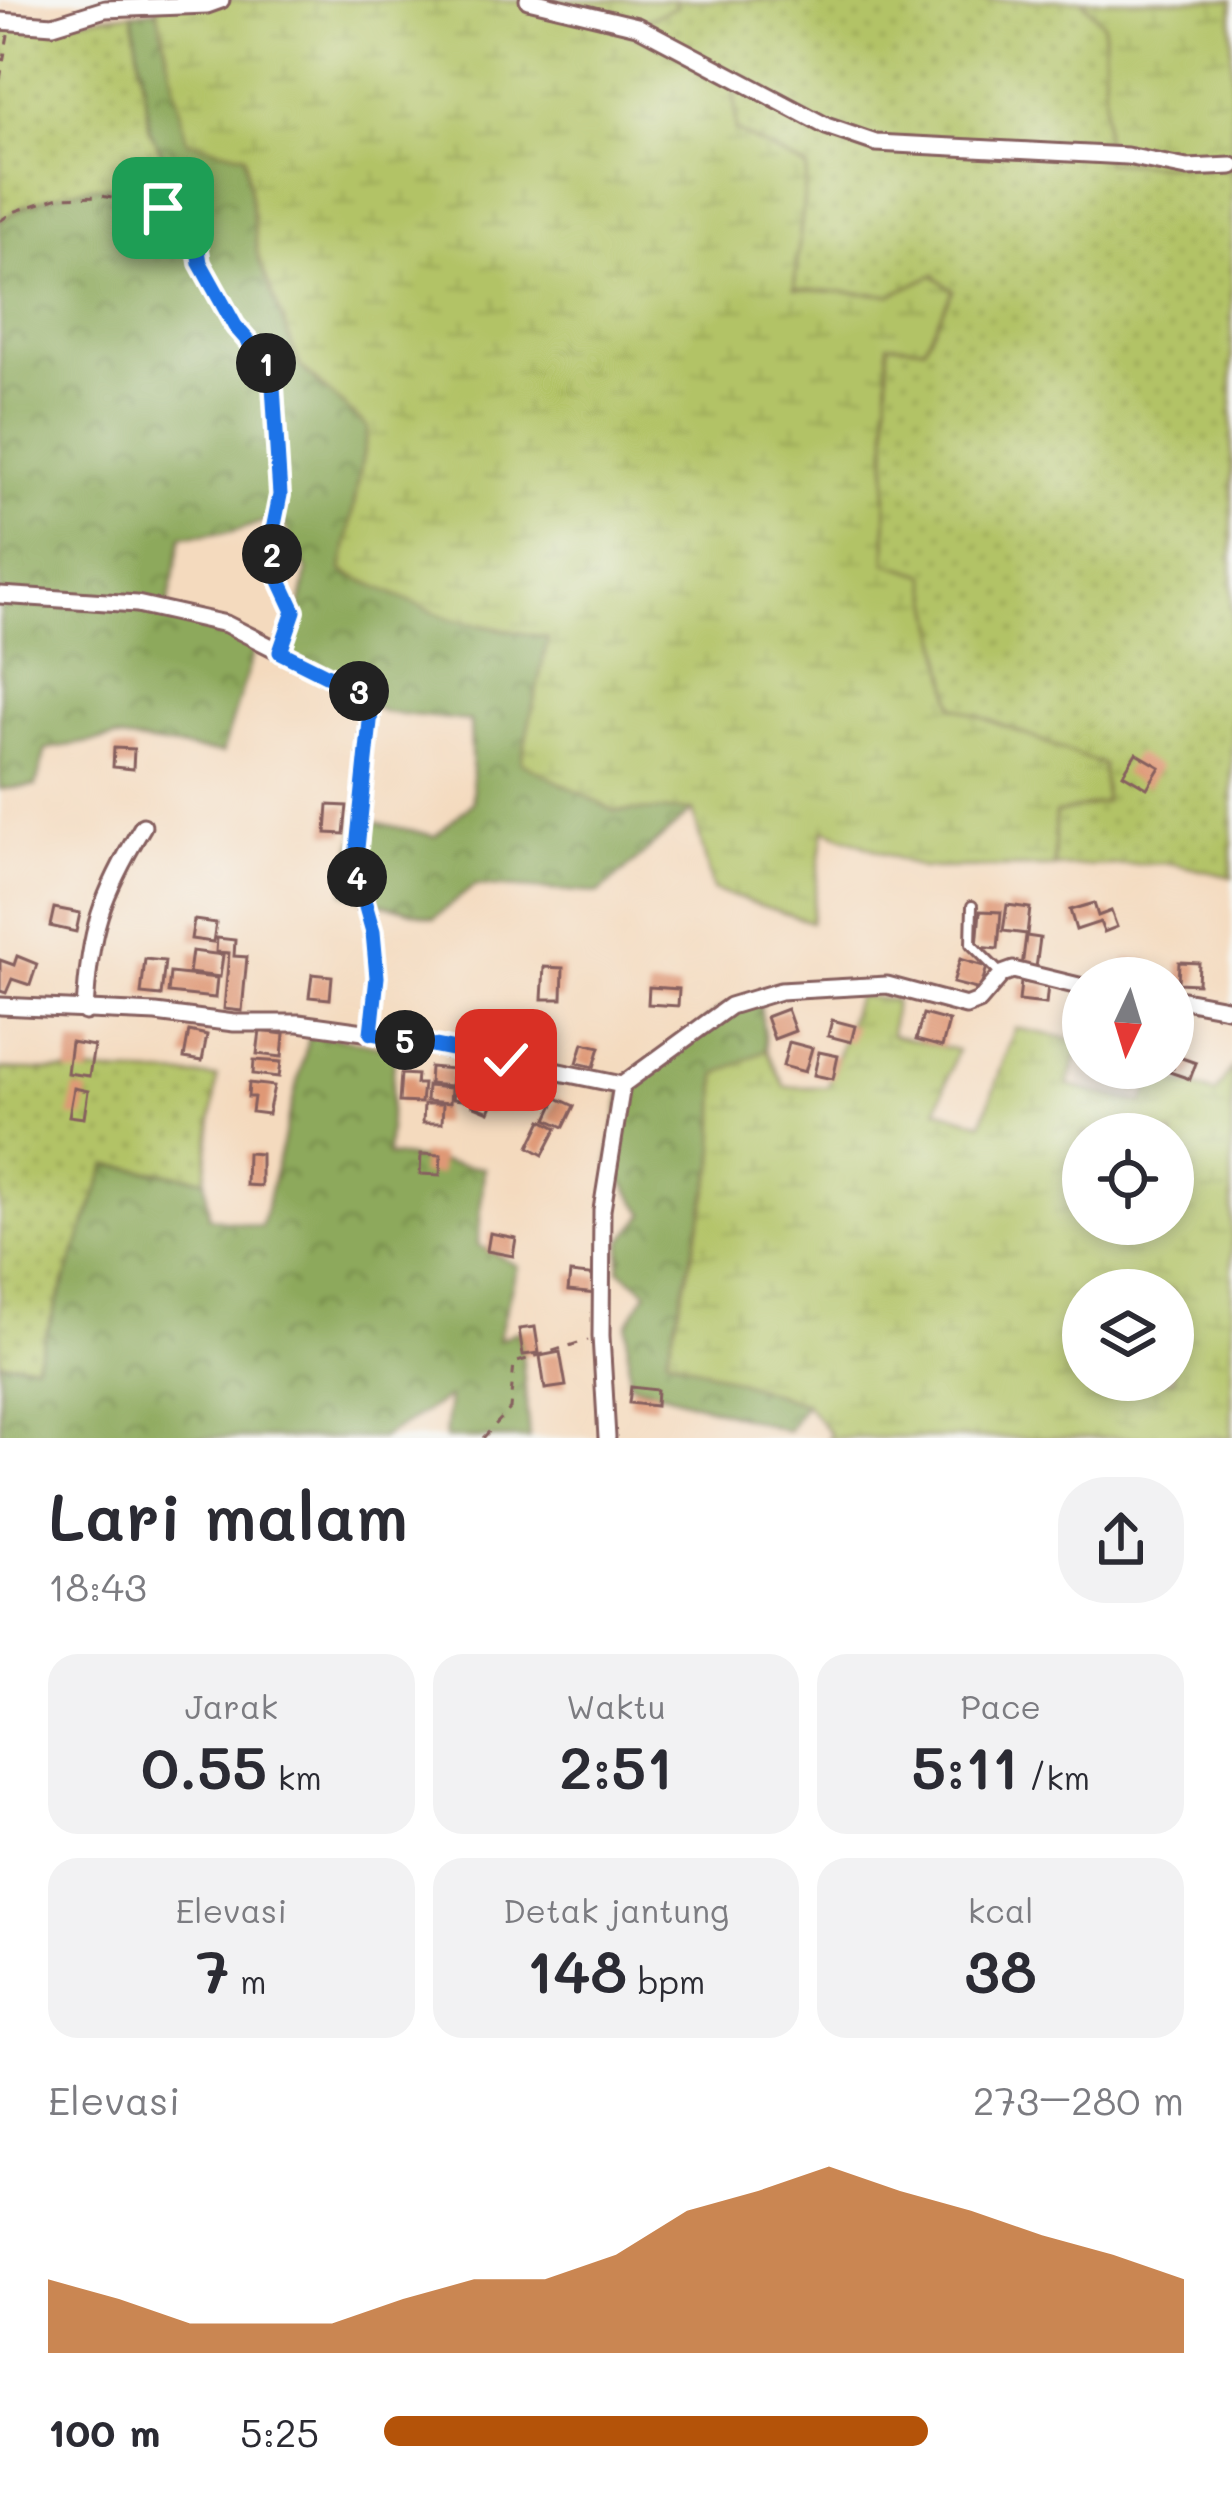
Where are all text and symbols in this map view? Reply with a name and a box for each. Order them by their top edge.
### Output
pin [112,157,214,259]
icon: arrive [130,175,196,241]
pin: 1 [236,333,296,393]
text: 1 [259,341,273,384]
pin: 2 [242,524,302,584]
text: 2 [263,532,281,575]
pin: 3 [329,661,389,721]
text: 3 [349,669,369,712]
pin: 4 [327,847,387,907]
text: 4 [347,855,367,898]
north arrow [1062,957,1194,1089]
map controls [1062,957,1194,1401]
pin [455,1009,557,1111]
pin: 5 [375,1010,435,1070]
text: 5 [395,1018,415,1061]
icon: check [473,1027,539,1093]
button: locate [1062,1113,1194,1245]
button: layers [1062,1269,1194,1401]
text: Lari malam [48,1472,408,1558]
button: share [1058,1477,1184,1603]
text: 18:43 [48,1560,147,1611]
text: Jarak [185,1684,278,1727]
text: Waktu [566,1684,666,1727]
text: Pace [960,1684,1041,1727]
text: 0.55 [141,1727,267,1805]
text: 2:51 [559,1727,673,1805]
text: 5:11 [911,1727,1018,1805]
text: km [267,1755,322,1798]
text: /km [1018,1755,1090,1798]
text: Elevasi [175,1888,287,1931]
text: Detak jantung [503,1888,729,1931]
text: kcal [968,1888,1034,1931]
text: 7 [196,1931,230,2009]
text: 148 [527,1931,627,2009]
text: 38 [964,1931,1037,2009]
text: m [230,1959,266,2002]
text: bpm [627,1959,705,2002]
text: Elevasi [48,2074,180,2125]
text: 273–280 m [973,2074,1184,2125]
text: 100 m [48,2406,160,2457]
text: 5:25 [240,2406,319,2457]

